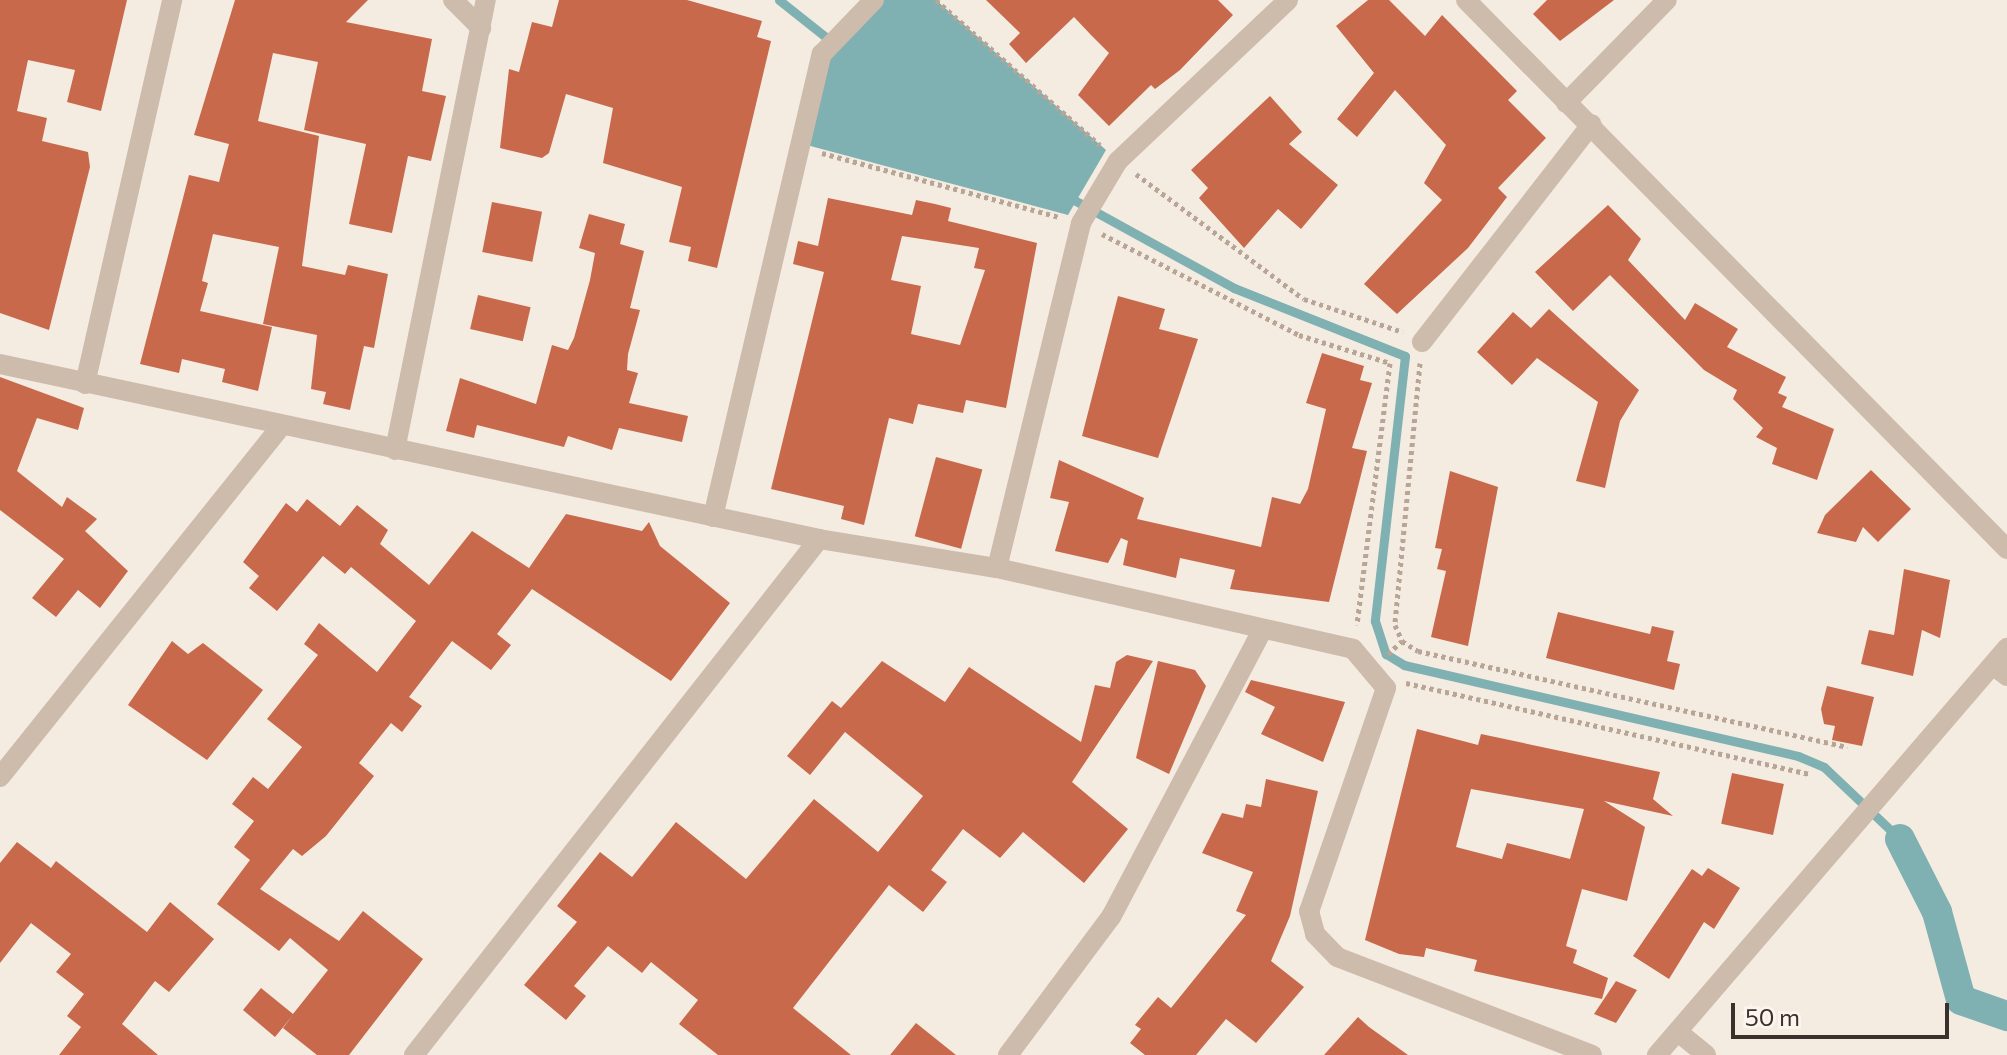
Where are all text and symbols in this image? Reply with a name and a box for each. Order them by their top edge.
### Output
scale bar [1735,987,1953,1037]
text: 50 m [1745,1002,1800,1031]

